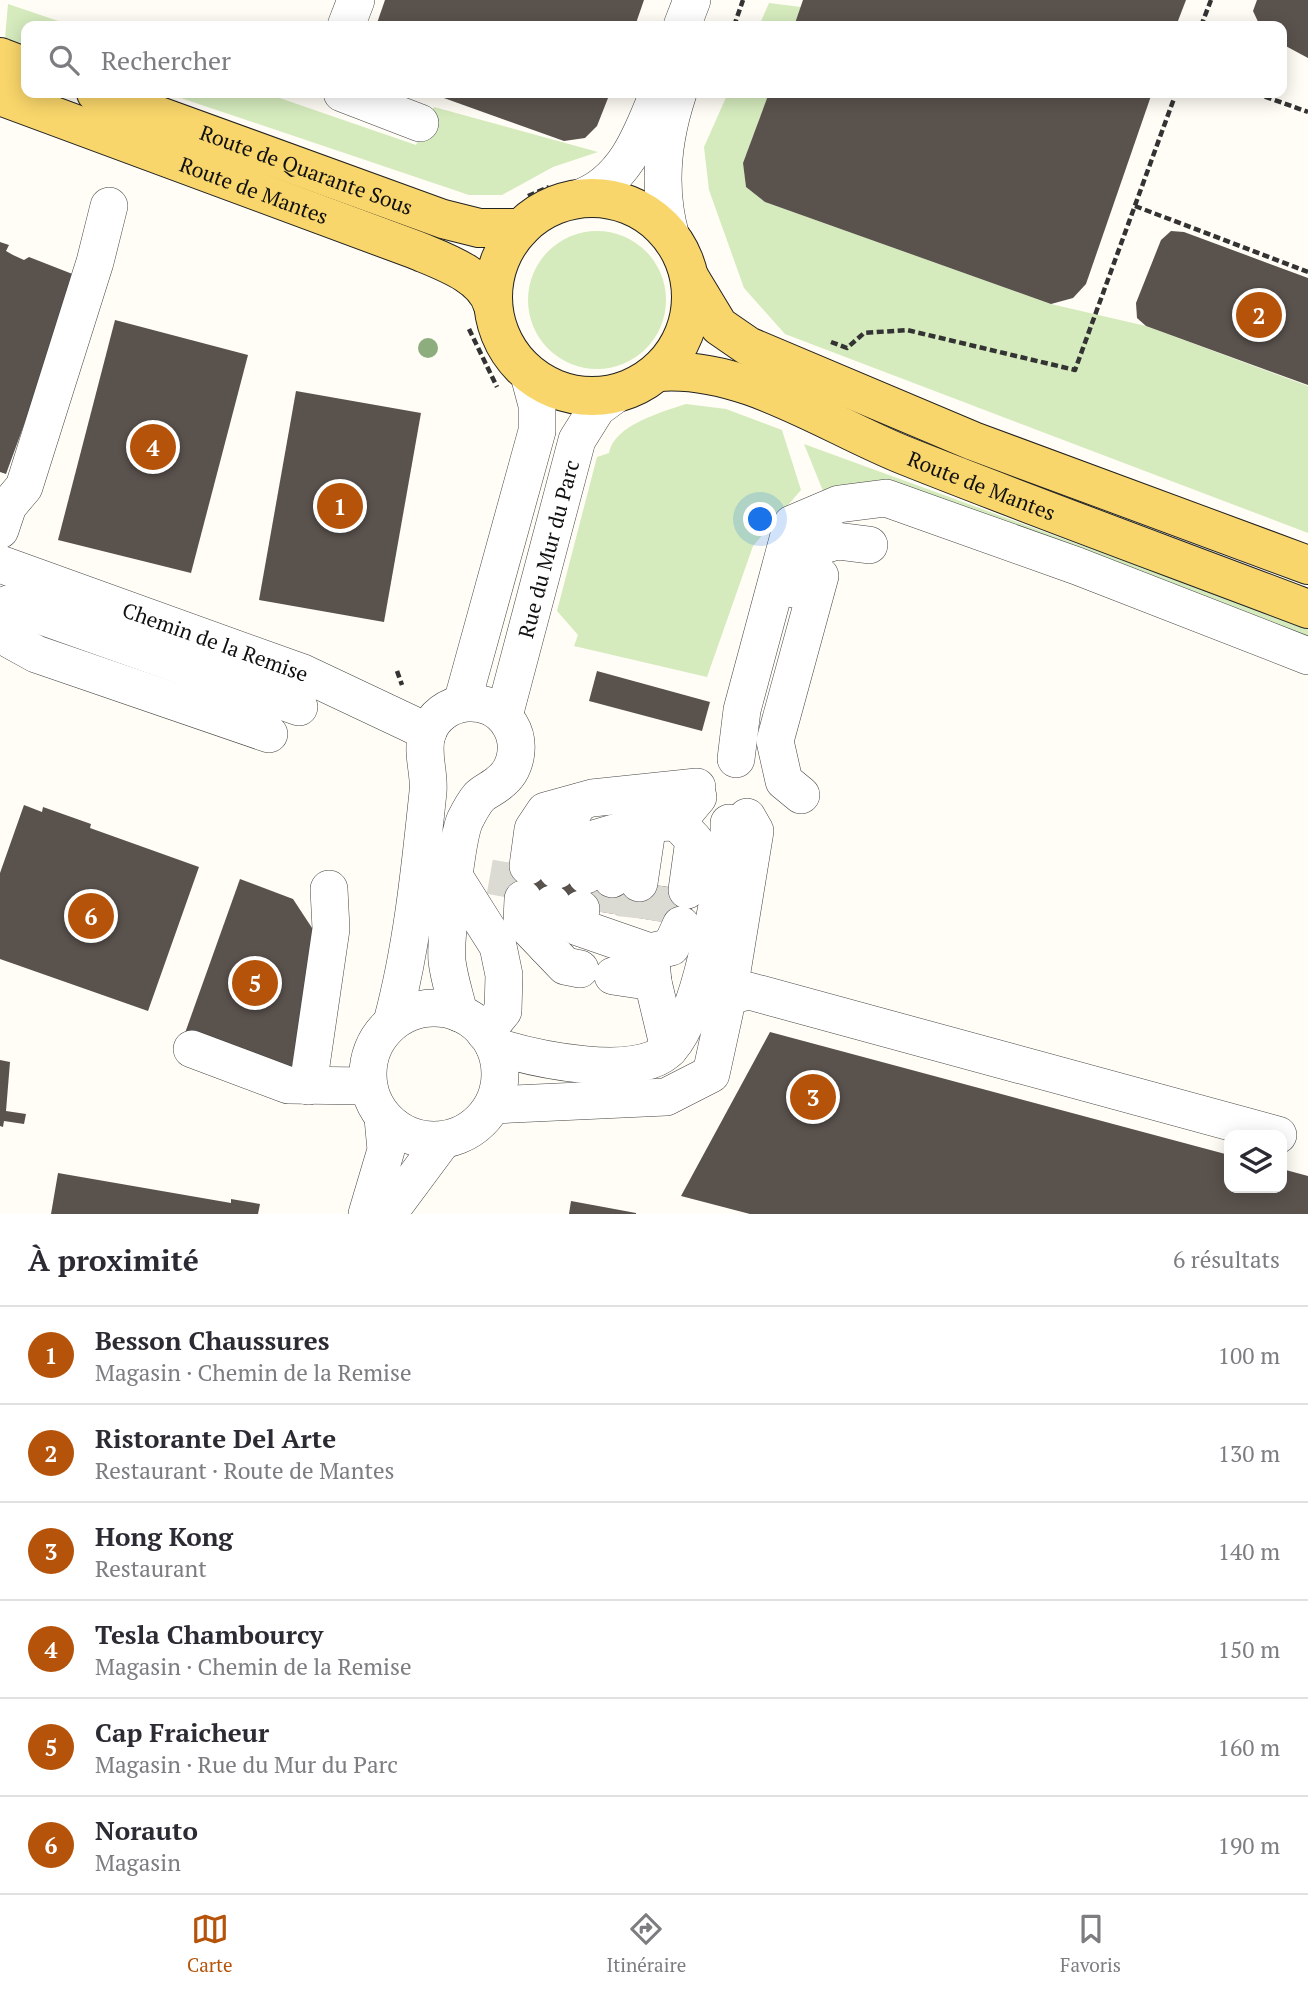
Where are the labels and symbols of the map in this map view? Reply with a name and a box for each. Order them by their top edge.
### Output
street label: Route de Quarante Sous [196,118,417,221]
street label: Route de Mantes [176,150,332,230]
pin: 2 [1236,289,1282,341]
pin: 4 [130,421,176,473]
street label: Route de Mantes [904,444,1060,527]
street label: Rue du Mur du Parc [511,457,585,641]
pin: 1 [317,480,363,532]
your location [743,502,777,536]
street label: Chemin de la Remise [119,595,312,688]
pin: 6 [68,890,114,942]
pin: 5 [232,957,278,1009]
pin: 3 [790,1071,836,1123]

